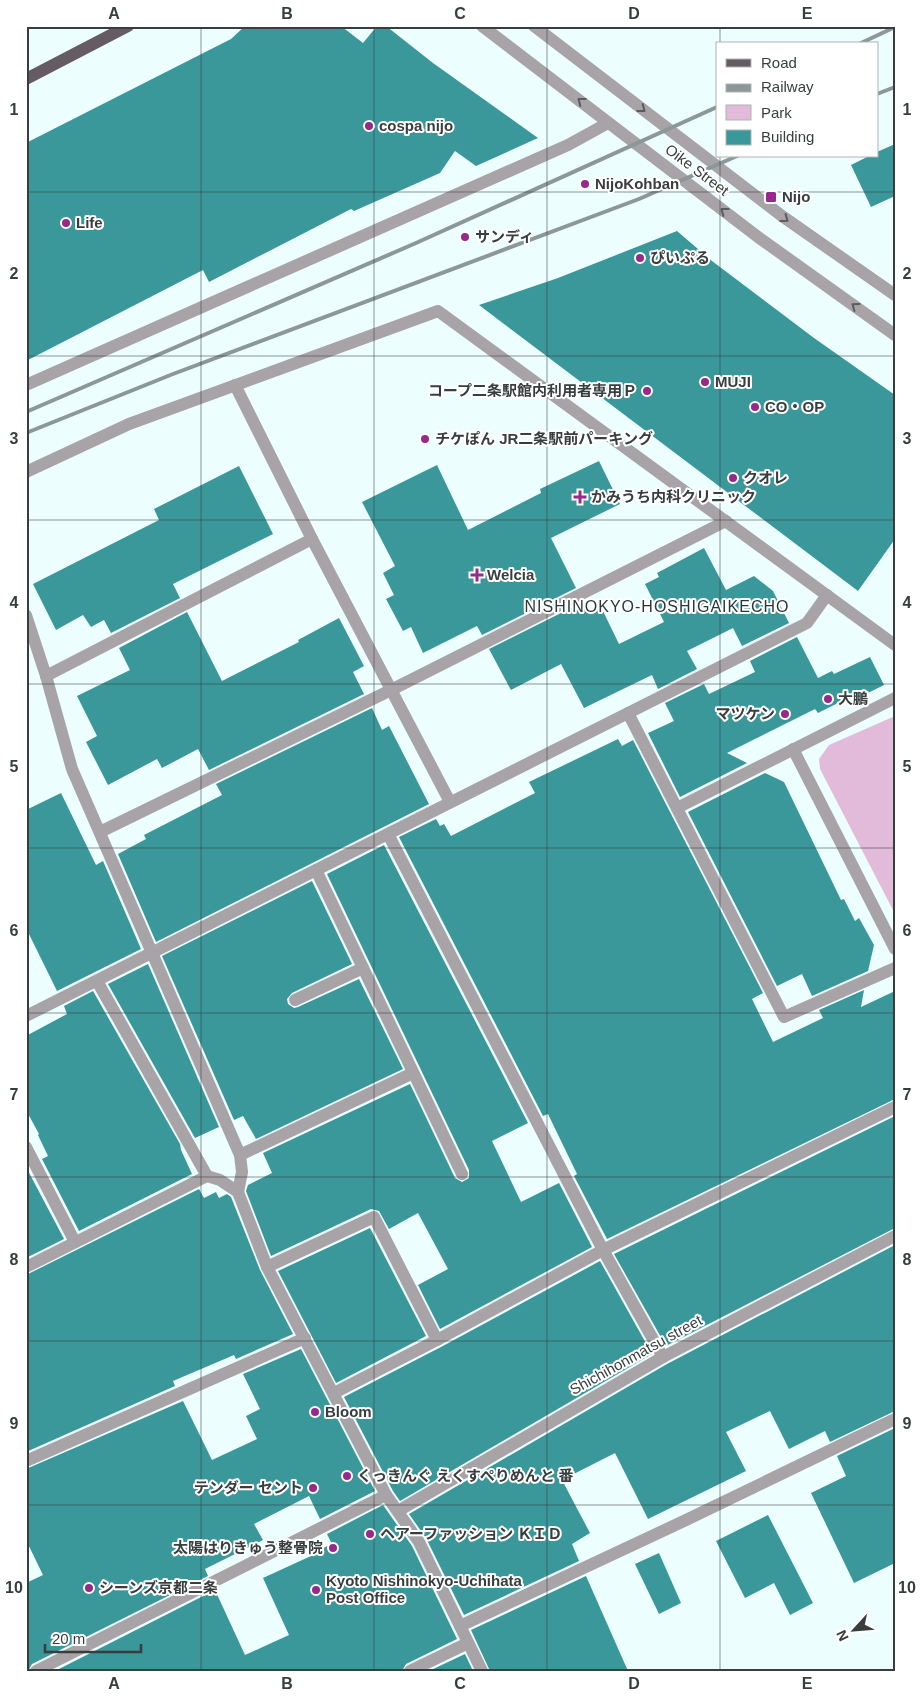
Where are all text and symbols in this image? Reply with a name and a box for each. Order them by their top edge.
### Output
text: A [108,5,120,22]
text: B [281,5,293,22]
text: C [454,5,466,22]
text: D [628,5,640,22]
text: E [802,5,813,22]
legend [716,42,878,158]
text: Road [761,54,797,71]
text: Railway [761,78,814,95]
one-way arrow [578,99,587,107]
text: 1 [10,101,19,118]
text: 1 [903,101,912,118]
one-way arrow [636,104,645,112]
text: Park [761,104,792,121]
place label: cospa nijo [379,117,453,134]
marker: cospa nijo [363,120,375,132]
text: Building [761,128,814,145]
street label: Oike Street [662,140,733,199]
place label: NijoKohban [595,175,679,192]
marker: NijoKohban [579,178,591,190]
place label: Nijo [782,188,810,205]
marker: Nijo [764,190,778,204]
one-way arrow [721,208,730,216]
one-way arrow [779,213,789,222]
place label: Life [76,214,103,231]
marker: Life [60,217,72,229]
place label: サンディ [475,228,534,245]
marker: サンディ [459,231,471,243]
place label: ぴいぷる [650,249,710,266]
marker: ぴいぷる [634,252,646,264]
text: 2 [10,265,19,282]
text: 2 [903,265,912,282]
one-way arrow [851,303,861,312]
place label: MUJI [715,373,751,390]
marker: MUJI [699,376,711,388]
place label: コープ二条駅館内利用者専用Ｐ [428,382,637,399]
marker: コープ二条駅館内利用者専用Ｐ [641,385,653,397]
place label: CO・OP [765,398,824,415]
marker: CO・OP [749,401,761,413]
text: 3 [10,430,19,447]
place label: チケぽん JR二条駅前パーキング [435,430,653,447]
text: 3 [903,430,912,447]
marker: チケぽん JR二条駅前パーキング [419,433,431,445]
place label: クオレ [743,469,788,486]
marker: クオレ [727,472,739,484]
place label: かみうち内科クリニック [591,488,756,505]
marker: かみうち内科クリニック [573,490,587,504]
place label: Welcia [487,566,535,583]
marker: Welcia [471,569,483,581]
text: 4 [10,594,19,611]
text: 4 [903,594,912,611]
district label: NISHINOKYO-HOSHIGAIKECHO [525,598,789,615]
place label: 大鵬 [838,690,868,707]
marker: 大鵬 [822,693,834,705]
place label: マツケン [715,705,775,722]
marker: マツケン [779,708,791,720]
text: 5 [10,758,19,775]
text: 5 [903,758,912,775]
text: 6 [10,922,19,939]
text: 6 [903,922,912,939]
text: 7 [10,1086,19,1103]
text: 7 [903,1086,912,1103]
text: 8 [10,1251,19,1268]
text: 8 [903,1251,912,1268]
street label: Shichihonmatsu street [567,1311,706,1398]
place label: Bloom [325,1403,372,1420]
marker: Bloom [309,1406,321,1418]
text: 9 [10,1415,19,1432]
text: 9 [903,1415,912,1432]
place label: くっきんぐ えくすぺりめんと 番 [357,1467,574,1484]
marker: くっきんぐ えくすぺりめんと 番 [341,1470,353,1482]
place label: テンダー セント [194,1479,303,1496]
marker: テンダー セント [307,1482,319,1494]
place label: ヘアーファッション ＫＩＤ [380,1525,562,1542]
marker: ヘアーファッション ＫＩＤ [364,1528,376,1540]
place label: 太陽はりきゅう整骨院 [173,1539,323,1556]
marker: 太陽はりきゅう整骨院 [327,1542,339,1554]
place label: Kyoto Nishinokyo-Uchihata Post Office [326,1572,523,1606]
text: 10 [5,1579,23,1596]
place label: シーンズ京都二条 [99,1579,218,1596]
text: 10 [898,1579,916,1596]
marker: シーンズ京都二条 [83,1582,95,1594]
marker: Kyoto Nishinokyo-Uchihata Post Office [310,1584,322,1596]
north arrow [828,1604,878,1654]
scale bar [45,1622,141,1654]
text: N [833,1628,852,1644]
text: 20 m [52,1630,85,1647]
text: A [108,1675,120,1692]
text: B [281,1675,293,1692]
text: C [454,1675,466,1692]
text: D [628,1675,640,1692]
text: E [802,1675,813,1692]

